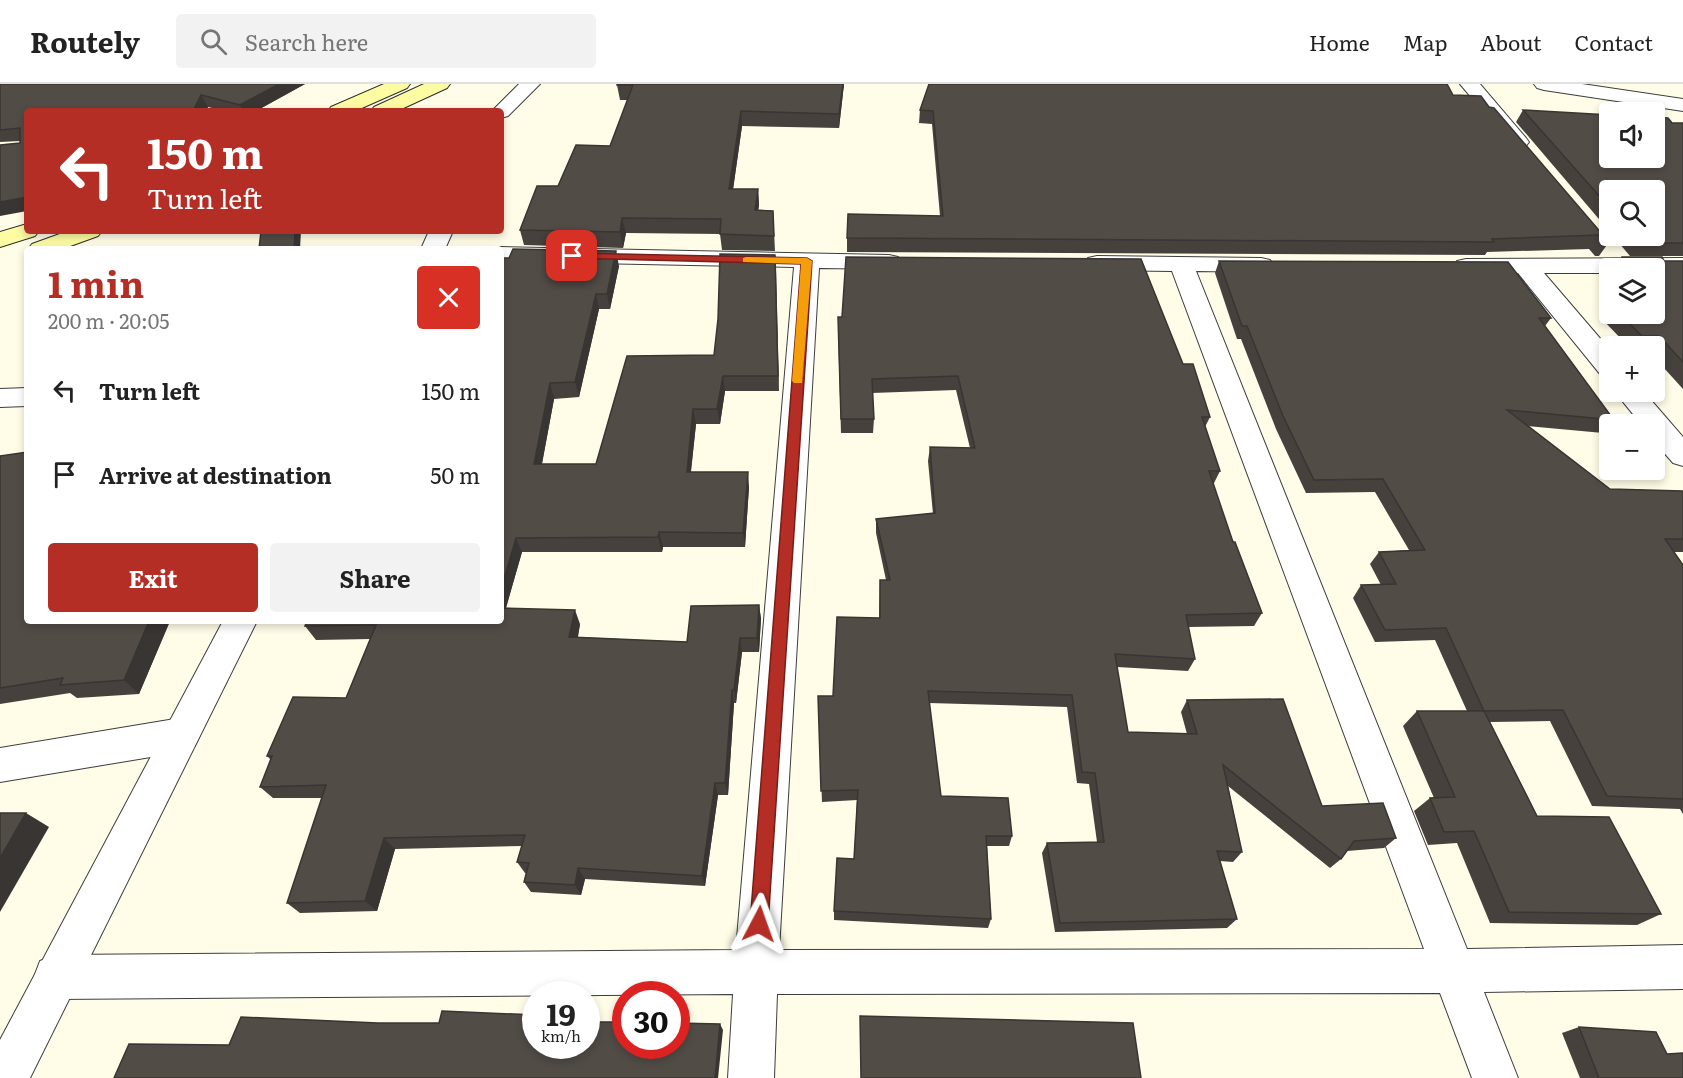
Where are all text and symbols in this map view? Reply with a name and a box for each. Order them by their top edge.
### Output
search box [176,14,596,68]
text: Routely [30,20,140,62]
icon: search [197,25,230,58]
text: Search here [245,25,368,58]
text: Home [1309,26,1370,57]
text: Map [1403,26,1447,57]
text: About [1480,26,1542,57]
text: Contact [1575,26,1653,57]
map controls [1599,102,1665,480]
button: sound [1599,102,1665,168]
text: 150 m [147,120,263,182]
icon: left [48,132,126,210]
text: Turn left [147,177,262,217]
button: search [1599,180,1665,246]
pin [546,230,597,281]
icon: arrive [555,239,588,272]
text: 1 min [48,256,144,309]
button: layers [1599,258,1665,324]
button: close [417,266,480,329]
text: 200 m · 20:05 [48,305,169,335]
button: + [1599,336,1665,402]
icon: left [48,374,81,407]
text: Turn left [99,374,200,407]
text: 150 m [421,374,480,407]
button: − [1599,414,1665,480]
icon: arrive [48,458,81,491]
text: Arrive at destination [99,458,332,491]
text: 50 m [430,458,480,491]
button: Exit [48,543,258,612]
button: Share [270,543,480,612]
position arrow [727,892,791,956]
speed limit sign: 30 [612,981,690,1059]
text: 19 [546,991,576,1035]
text: km/h [541,1024,581,1047]

